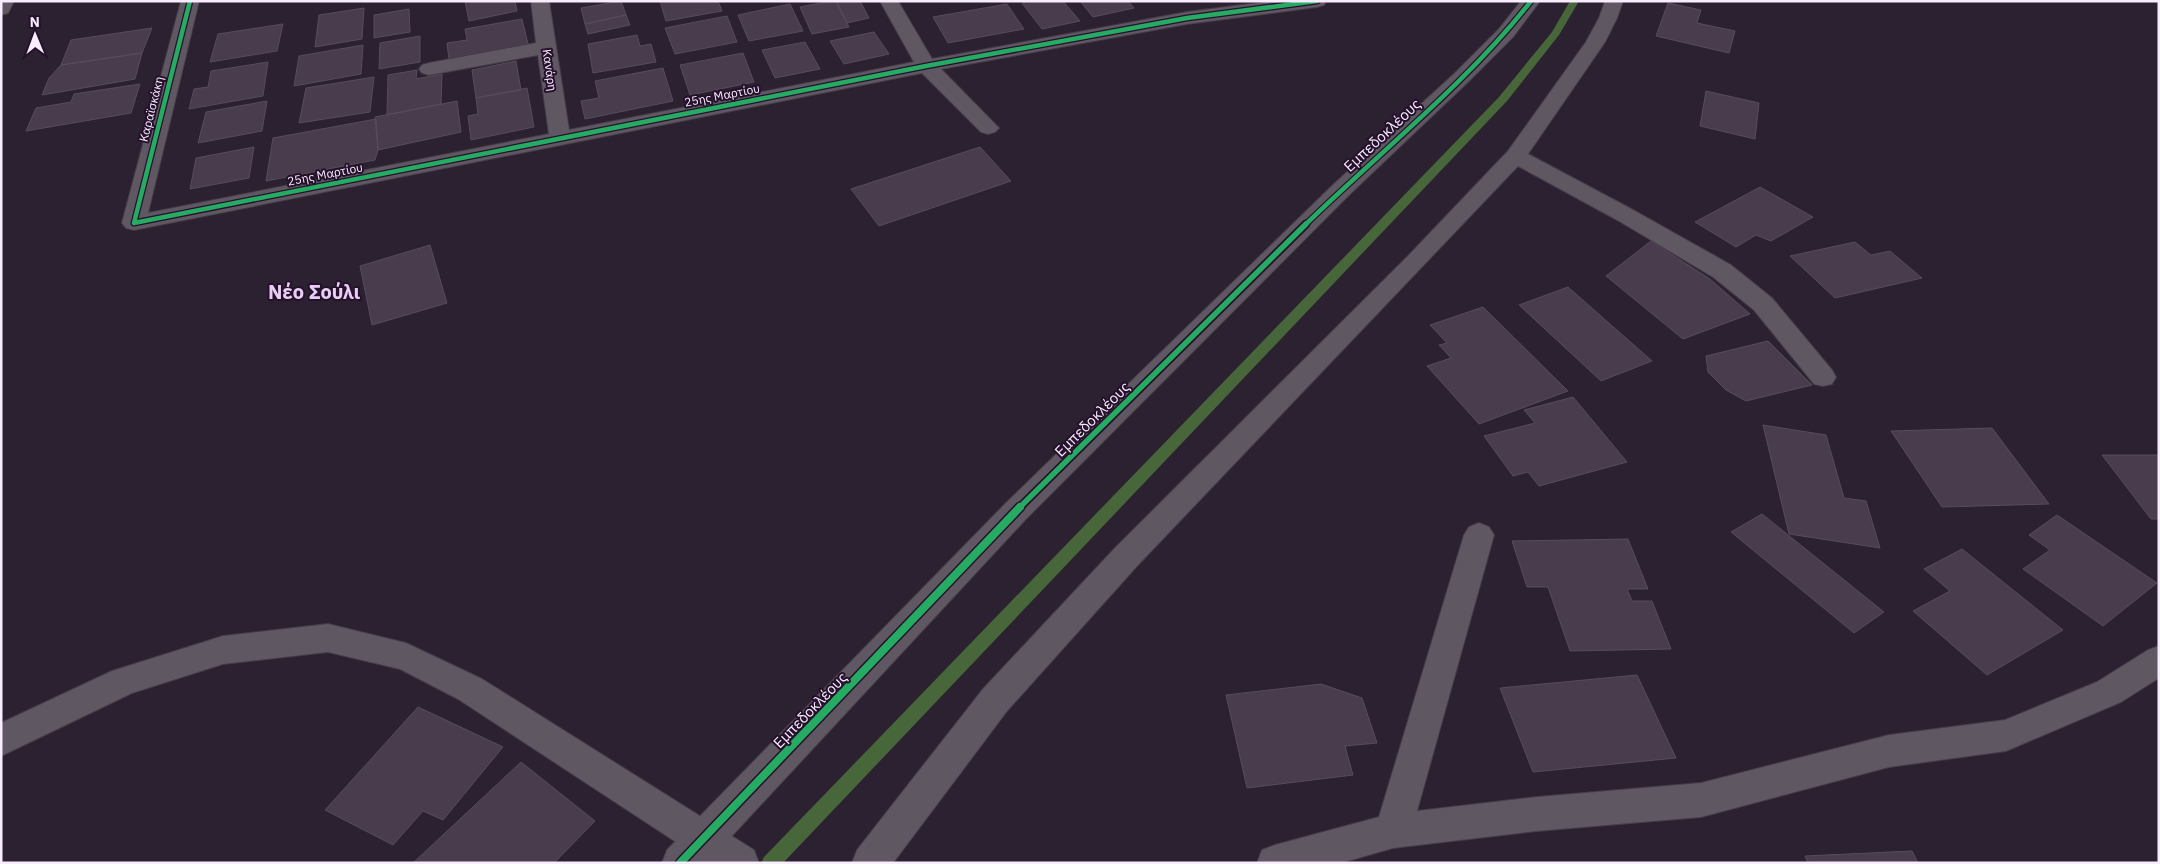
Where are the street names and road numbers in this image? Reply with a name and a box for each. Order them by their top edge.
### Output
street label: Κανάρη [540,48,560,92]
street label: Καραϊσκάκη [136,75,166,143]
street label: 25ης Μαρτίου [683,80,761,110]
street label: Εμπεδοκλέους [1339,94,1425,176]
street label: 25ης Μαρτίου [286,159,364,189]
street label: Εμπεδοκλέους [1050,377,1134,461]
street label: Εμπεδοκλέους [769,668,851,752]

